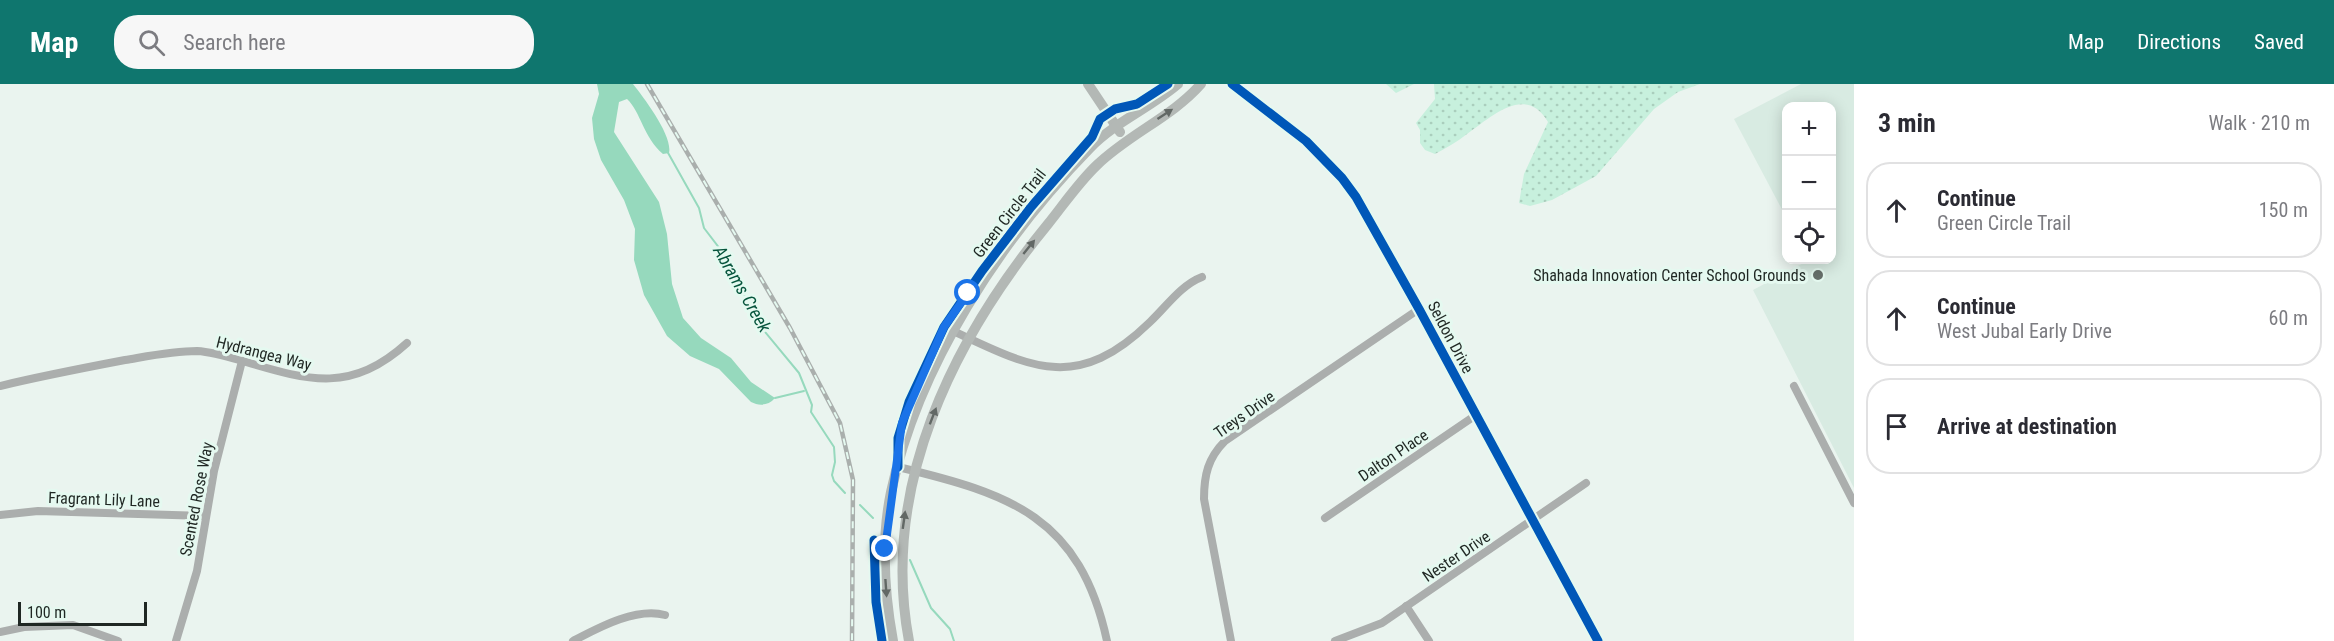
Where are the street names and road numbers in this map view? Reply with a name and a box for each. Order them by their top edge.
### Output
street label: Green Circle Trail [969,165,1050,261]
street label: Seldon Drive [1424,298,1477,376]
street label: Hydrangea Way [214,333,314,375]
street label: Treys Drive [1210,387,1278,442]
street label: Dalton Place [1355,425,1432,486]
street label: Scented Rose Way [176,440,217,558]
street label: Fragrant Lily Lane [48,488,160,511]
street label: Nester Drive [1419,527,1494,586]

